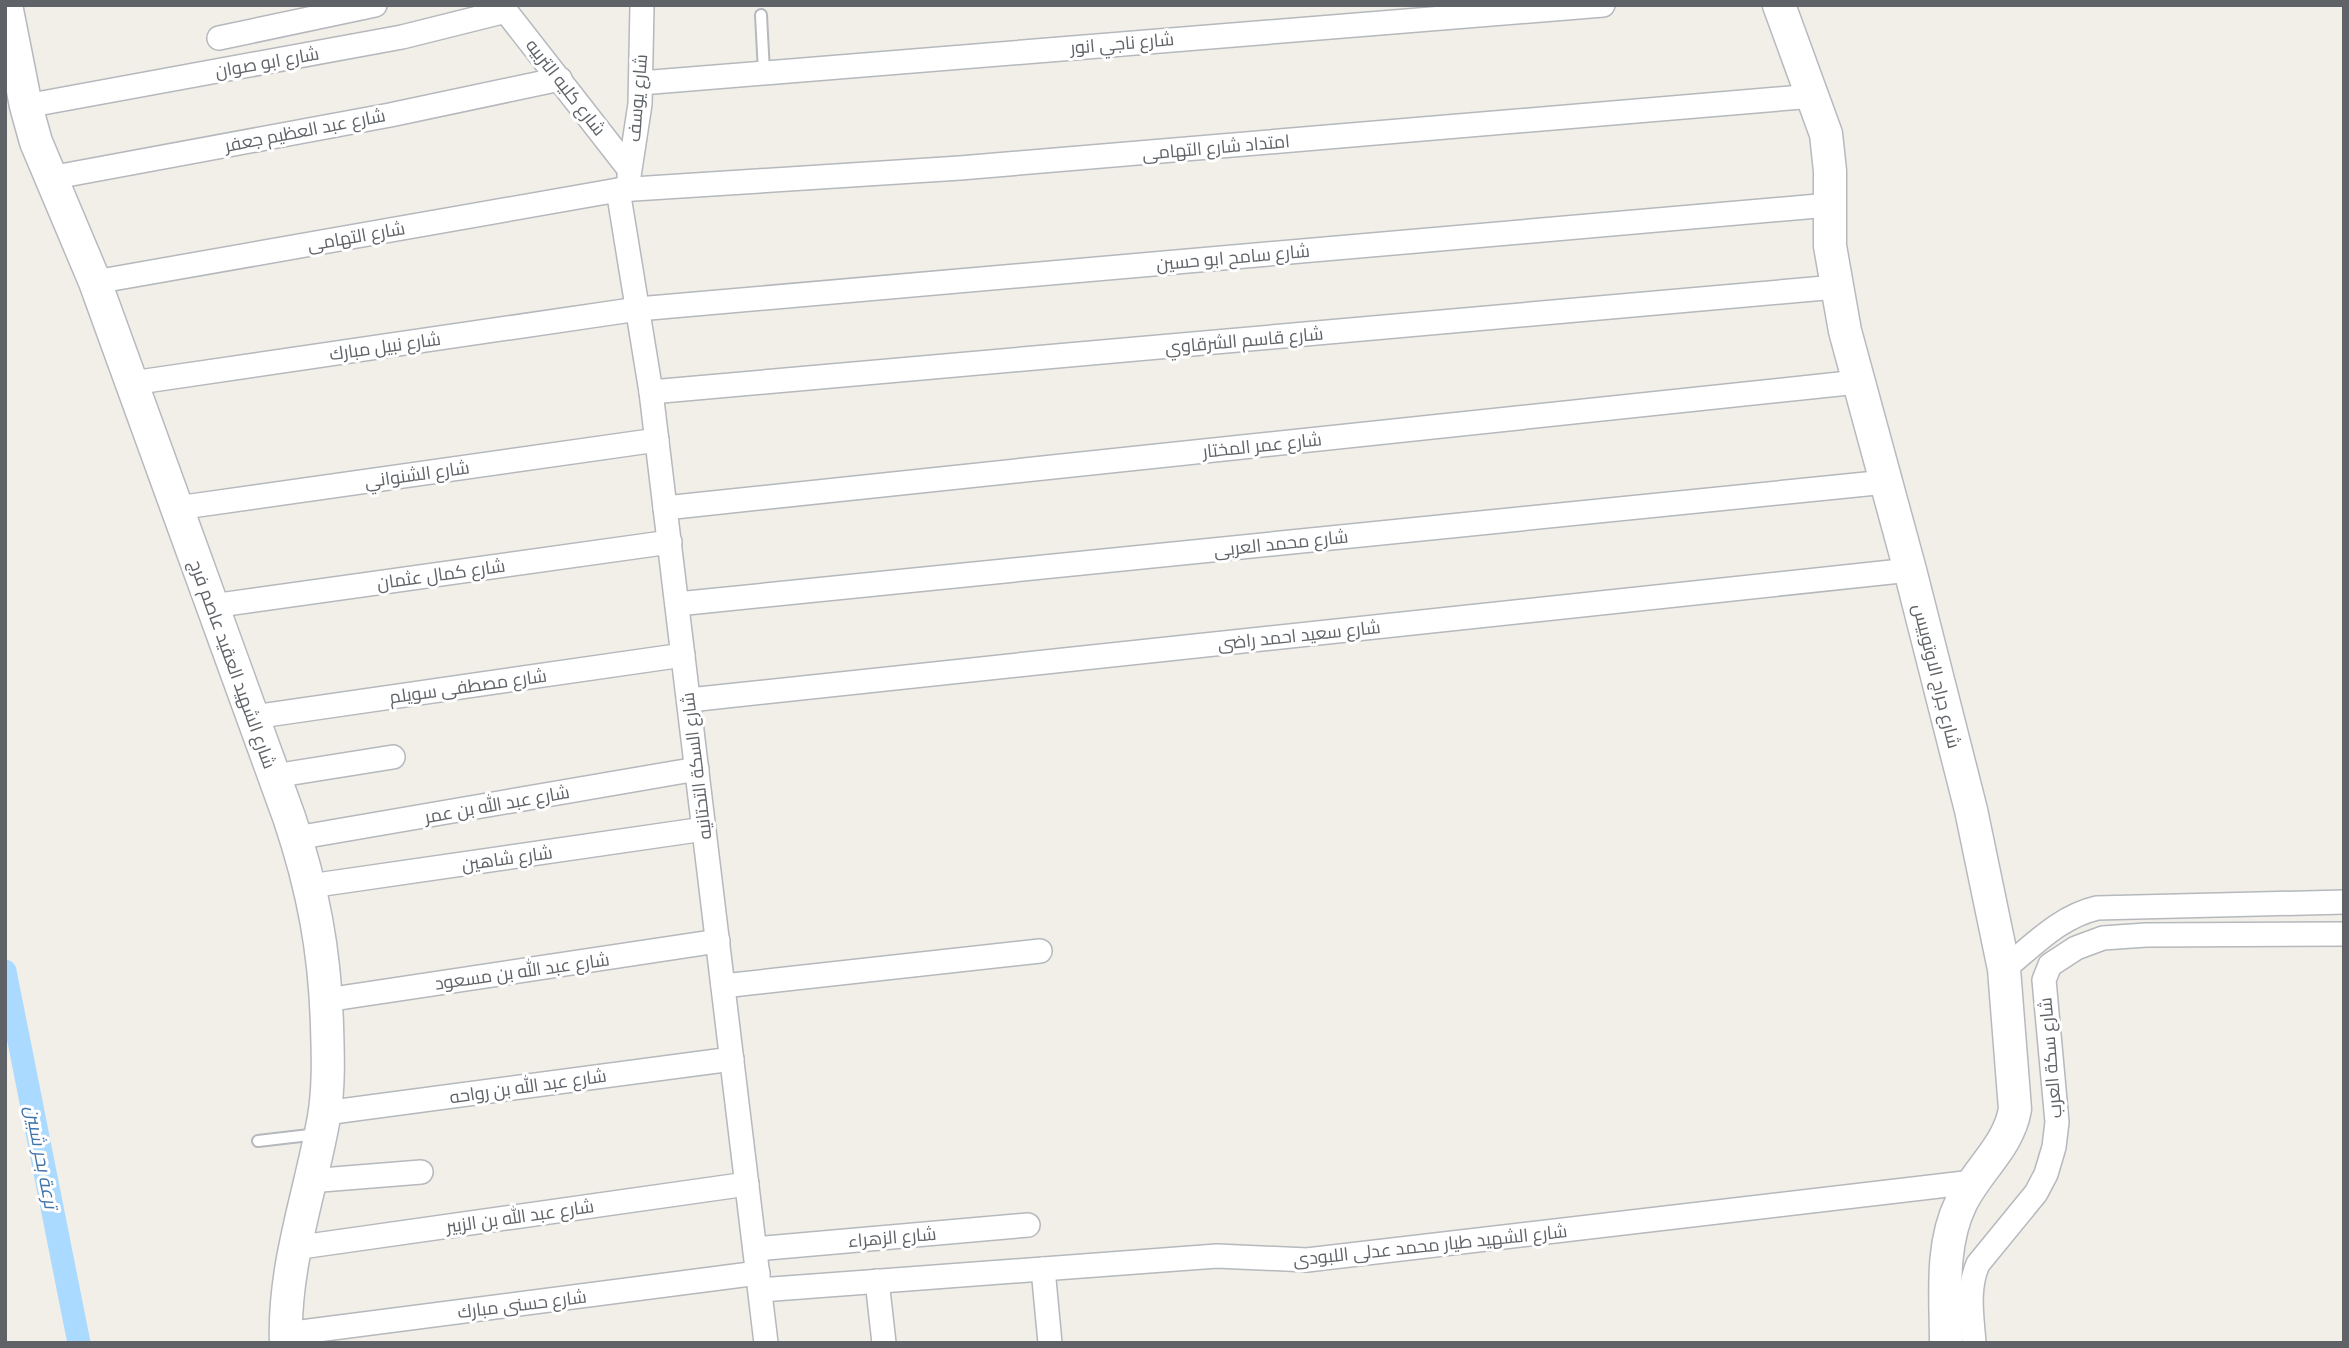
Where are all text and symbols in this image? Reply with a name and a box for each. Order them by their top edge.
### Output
street label: شارع ناجي انور [1068,27,1175,62]
street label: شارع كليه التربيه [520,34,611,141]
street label: شارع ابو صوان [213,42,321,83]
street label: شارع يوسف [622,53,653,143]
street label: شارع عبد العظيم جعفر [222,103,388,158]
street label: امتداد شارع التهامى [1141,129,1291,166]
street label: شارع التهامى [305,216,407,257]
street label: شارع سامح ابو حسين [1155,239,1311,276]
street label: شارع قاسم الشرقاوي [1164,322,1324,361]
street label: شارع نبيل مبارك [328,327,442,366]
street label: شارع عمر المختار [1200,427,1323,464]
street label: شارع الشنواني [363,455,471,496]
street label: شارع محمد العربى [1213,525,1349,562]
street label: شارع كمال عثمان [375,554,507,595]
street label: شارع الشهيد العقيد عاصم فرج [183,556,282,772]
street label: شارع جراج الاوتوبيس [1907,601,1966,751]
street label: شارع سعيد احمد راضى [1216,615,1382,656]
street label: شارع مصطفى سويلم [388,664,548,709]
street label: شارع السكة التحتانيه [676,691,717,841]
street label: شارع عبد الله بن عمر [422,780,571,829]
street label: شارع شاهين [460,840,554,877]
street label: شارع عبد الله بن مسعود [433,947,611,996]
street label: شارع سكة العرب [2033,996,2068,1119]
street label: شارع عبد الله بن رواحه [448,1064,608,1109]
water label: ترعة بحر شبين [20,1103,64,1214]
street label: شارع عبد الله بن الزبير [443,1194,596,1239]
street label: شارع الشهيد طيار محمد عدلى اللبودى [1292,1219,1568,1272]
street label: شارع الزهراء [847,1222,937,1253]
street label: شارع حسنى مبارك [456,1285,588,1324]

